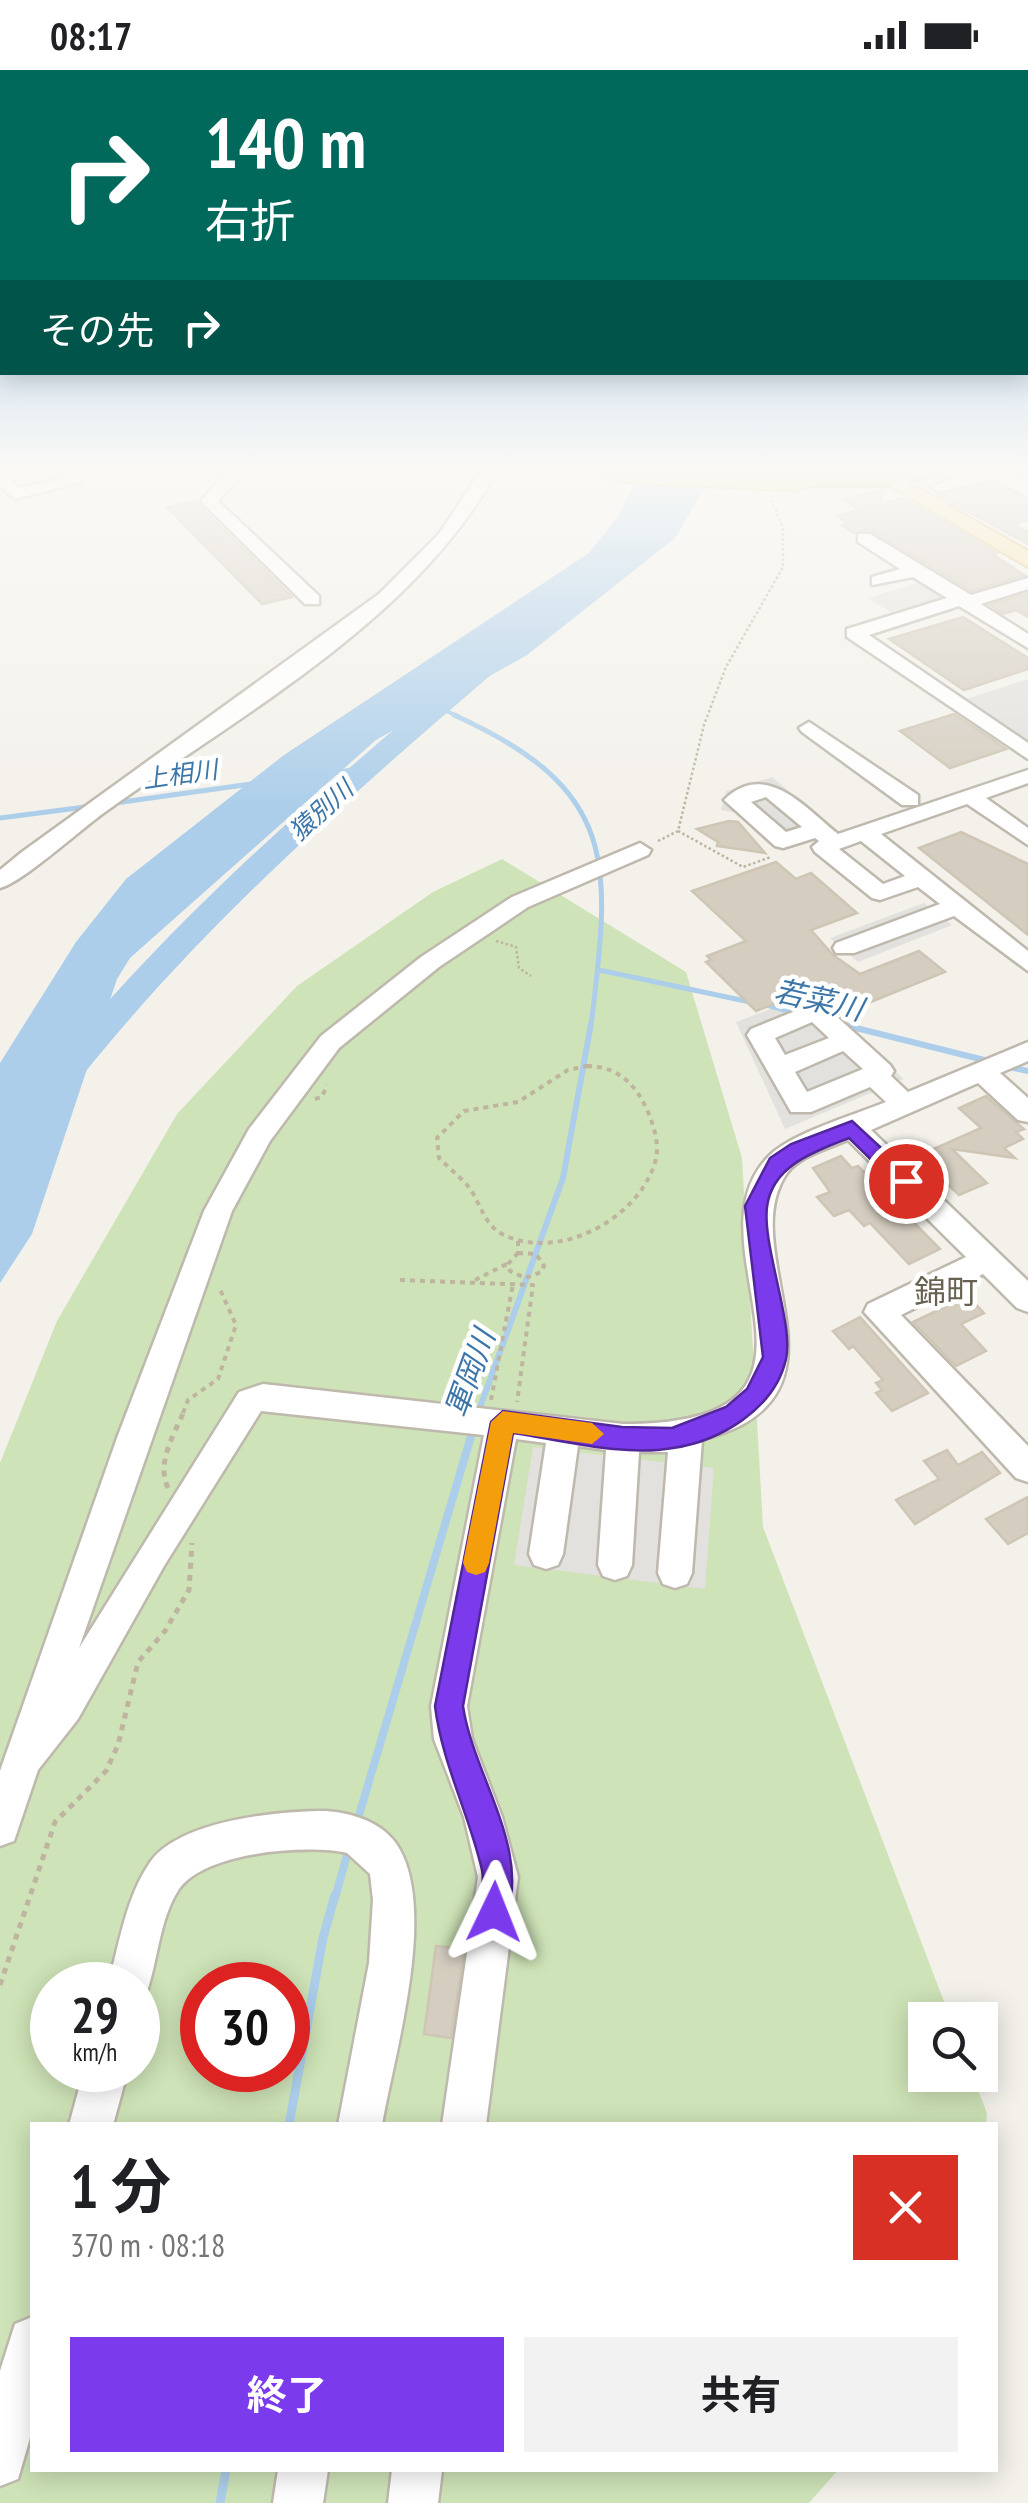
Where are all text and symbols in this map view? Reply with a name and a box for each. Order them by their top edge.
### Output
text: 08:17 [50,11,132,60]
text: 140 m [205,97,366,187]
icon: right [40,110,170,240]
text: 右折 [205,191,295,249]
icon: right [174,300,229,355]
text: その先 [40,305,154,354]
water label: 上相川 [141,753,222,795]
water label: 猿別川 [282,771,362,847]
water label: 若菜川 [771,970,870,1029]
pin [864,1139,949,1224]
icon: arrive [879,1154,934,1209]
district label: 錦町 [914,1270,978,1312]
water label: 軍岡川 [435,1321,504,1422]
position arrow [442,1860,546,1964]
speed limit sign: 30 [180,1962,310,2092]
text: 29 [71,1982,119,2047]
map controls [908,2002,998,2092]
button: search [908,2002,998,2092]
text: km/h [73,2036,117,2068]
text: 1 分 [70,2147,171,2225]
button: close [853,2155,958,2260]
text: 370 m · 08:18 [70,2224,225,2266]
button: 終了 [70,2337,504,2452]
button: 共有 [524,2337,958,2452]

